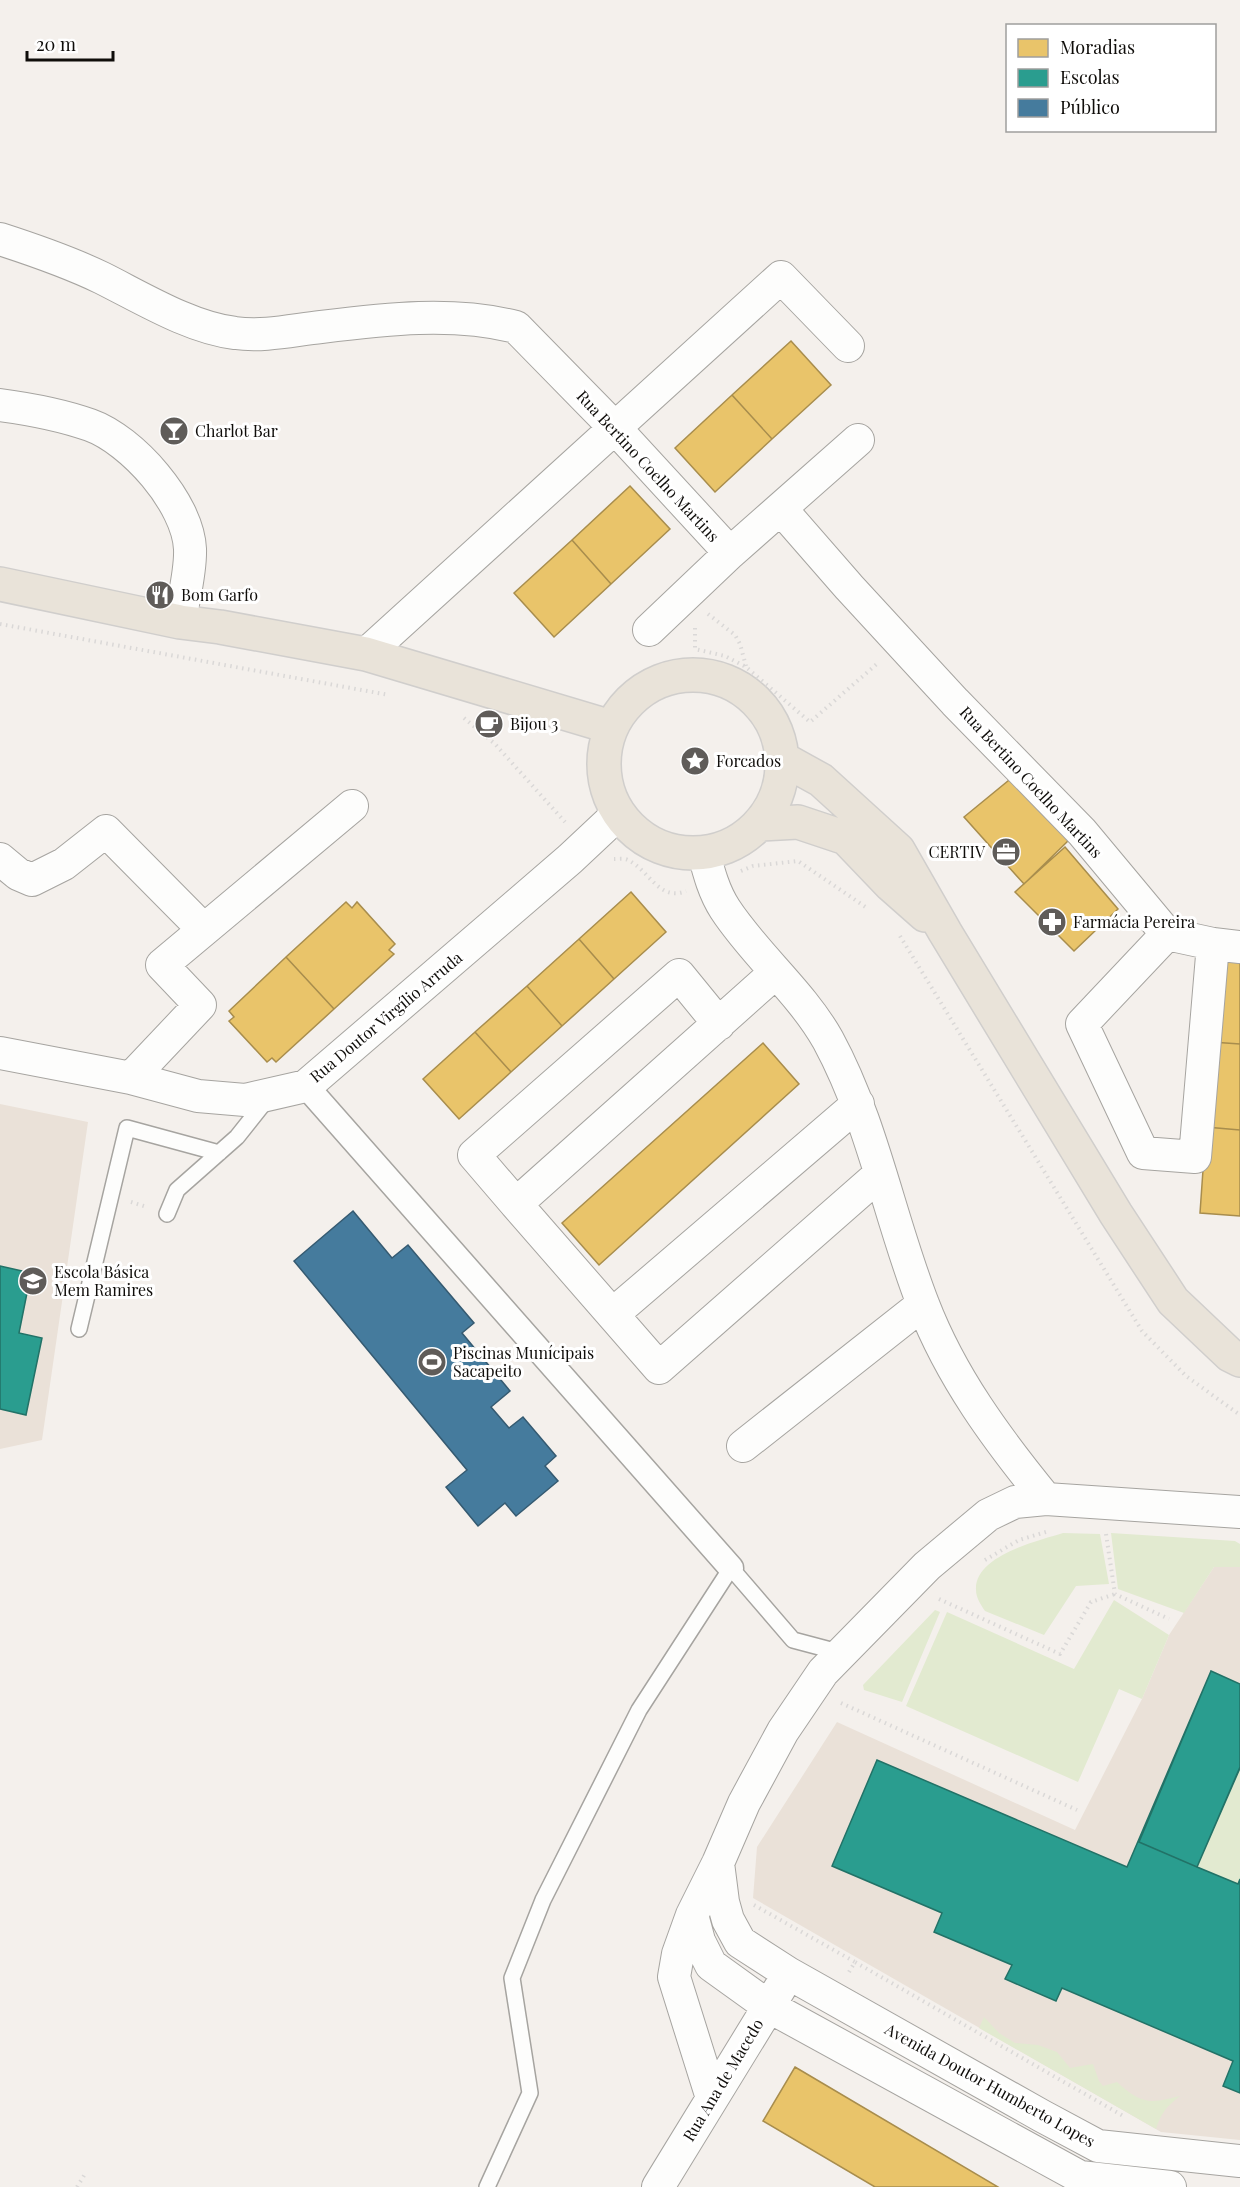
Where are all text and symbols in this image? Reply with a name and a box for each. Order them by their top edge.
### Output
scale bar [27,24,112,62]
legend [1006,24,1216,132]
text: 20 m [36,32,76,56]
text: Moradias [1060,35,1135,59]
text: Escolas [1060,65,1120,89]
text: Público [1060,95,1120,119]
street label: Rua Bertino Coelho Martins [573,385,724,546]
bar icon: Charlot Bar [158,415,190,447]
place label: Charlot Bar [195,420,278,441]
restaurant icon: Bom Garfo [144,579,176,611]
place label: Bom Garfo [181,584,258,605]
street label: Rua Bertino Coelho Martins [956,701,1107,862]
cafe icon: Bijou 3 [473,708,505,740]
place label: Bijou 3 [510,713,558,734]
place icon: Forcados [679,745,711,777]
place label: Forcados [716,750,781,771]
office icon: CERTIV [990,836,1022,868]
place label: CERTIV [929,841,986,862]
pharmacy icon: Farmácia Pereira [1036,906,1068,938]
place label: Farmácia Pereira [1073,911,1195,932]
street label: Rua Doutor Virgílio Arruda [305,947,466,1087]
place label: Escola Básica Mem Ramires [54,1261,153,1300]
school or university icon: Escola Básica Mem Ramires [17,1265,49,1297]
place label: Piscinas Munícipais Sacapeito [453,1342,594,1381]
sports icon: Piscinas Munícipais Sacapeito [416,1346,448,1378]
street label: Rua Ana de Macedo [678,2014,768,2145]
street label: Avenida Doutor Humberto Lopes [881,2017,1099,2151]

